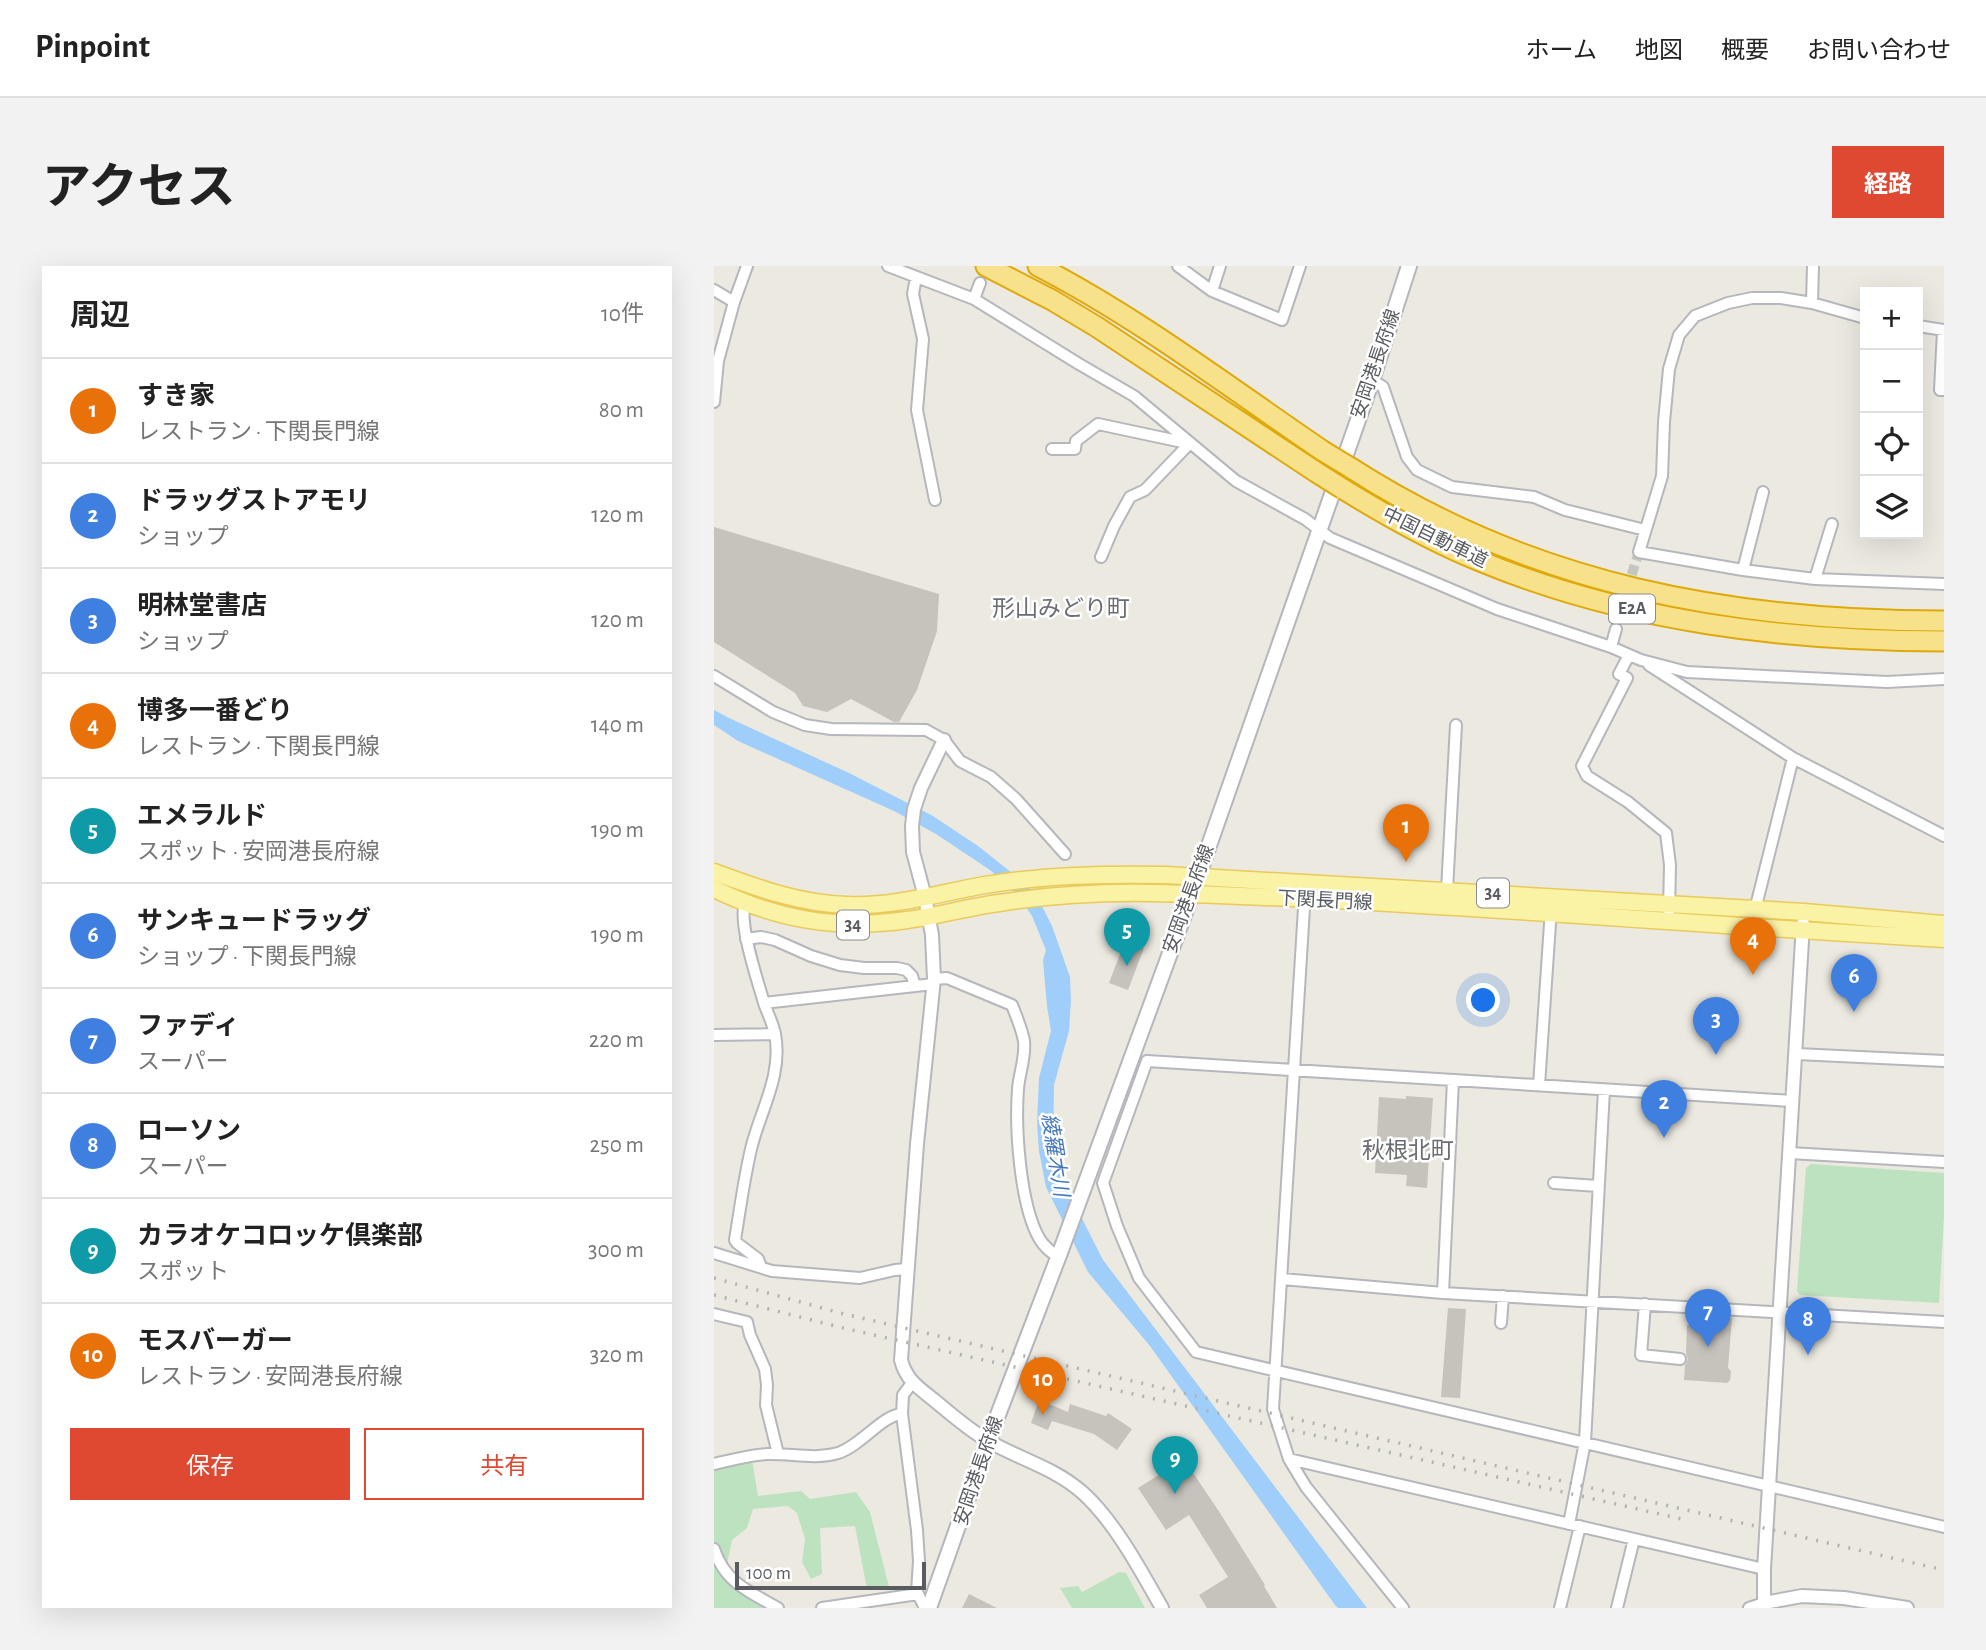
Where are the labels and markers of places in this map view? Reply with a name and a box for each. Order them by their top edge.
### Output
pin: 1 [1383,804,1429,862]
pin: 5 [1104,908,1150,966]
pin: 4 [1730,917,1776,975]
pin: 6 [1831,954,1877,1012]
pin: 3 [1693,997,1739,1055]
pin: 2 [1641,1080,1687,1138]
pin: 7 [1685,1289,1731,1347]
pin: 8 [1785,1297,1831,1355]
pin: 10 [1020,1357,1066,1415]
pin: 9 [1152,1436,1198,1494]

